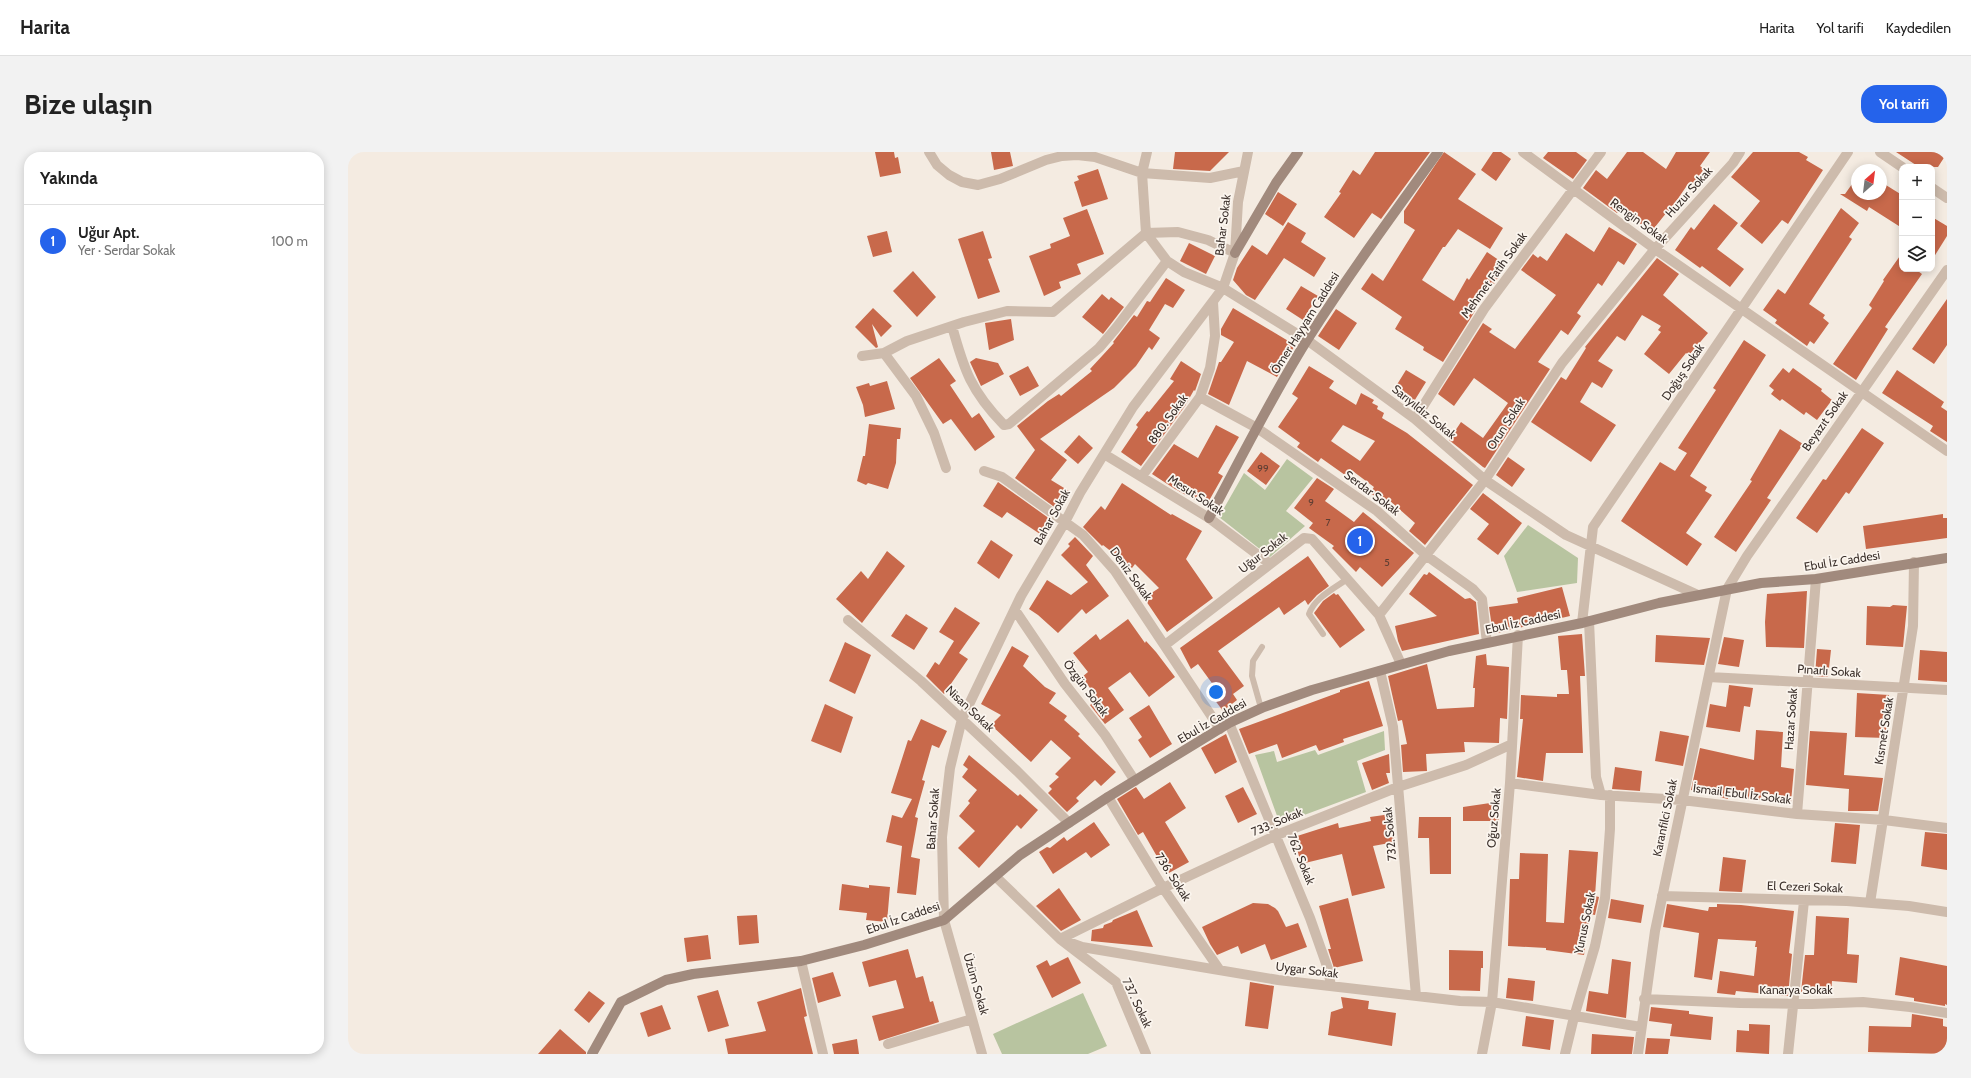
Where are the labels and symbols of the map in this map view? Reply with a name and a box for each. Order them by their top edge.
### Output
street label: Huzur Sokak [1662,163,1716,220]
north arrow [1851,164,1887,200]
street label: Bahar Sokak [1211,193,1234,256]
street label: Rengin Sokak [1607,195,1672,247]
street label: Mehmet Fatih Sokak [1457,228,1530,321]
street label: Ömer Hayyam Caddesi [1267,269,1342,376]
street label: Doğuş Sokak [1658,340,1707,403]
street label: Sarıyıldız Sokak [1389,381,1460,442]
street label: Beyazıt Sokak [1798,387,1851,454]
street label: 880. Sokak [1144,390,1191,447]
street label: Orun Sokak [1483,395,1528,452]
house number: 99 [1257,462,1269,475]
street label: Serdar Sokak [1342,467,1404,519]
street label: Mesut Sokak [1165,471,1228,519]
street label: Bahar Sokak [1030,486,1073,547]
house number: 9 [1308,496,1314,509]
house number: 7 [1325,516,1331,529]
pin: 1 [1347,526,1373,556]
street label: Uğur Sokak [1235,529,1290,576]
street label: Deniz Sokak [1107,544,1156,604]
street label: Ebul İz Caddesi [1803,547,1881,574]
house number: 5 [1384,556,1390,569]
street label: Ebul İz Caddesi [1484,606,1562,637]
street label: Özgün Sokak [1060,657,1113,719]
street label: Pınarlı Sokak [1797,661,1862,680]
street label: Nisan Sokak [943,682,998,735]
your location [1206,682,1226,702]
street label: Hazar Sokak [1781,687,1800,750]
street label: Ebul İz Caddesi [1175,695,1249,746]
street label: Kısmet Sokak [1871,696,1896,766]
street label: Karanfilci Sokak [1649,777,1680,858]
street label: İsmail Ebul İz Sokak [1692,780,1793,807]
street label: Bahar Sokak [923,787,942,850]
street label: Oğuz Sokak [1483,787,1504,848]
street label: 733. Sokak [1249,804,1305,839]
street label: 732. Sokak [1380,806,1399,862]
street label: 762. Sokak [1284,831,1319,887]
street label: 736. Sokak [1152,850,1195,904]
street label: El Cezeri Sokak [1767,878,1844,895]
street label: Yunus Sokak [1570,890,1599,956]
street label: Ebul İz Caddesi [864,898,942,937]
street label: Üzüm Sokak [960,951,993,1017]
street label: Uygar Sokak [1275,958,1340,981]
street label: 737. Sokak [1119,975,1156,1031]
street label: Kanarya Sokak [1759,982,1833,997]

